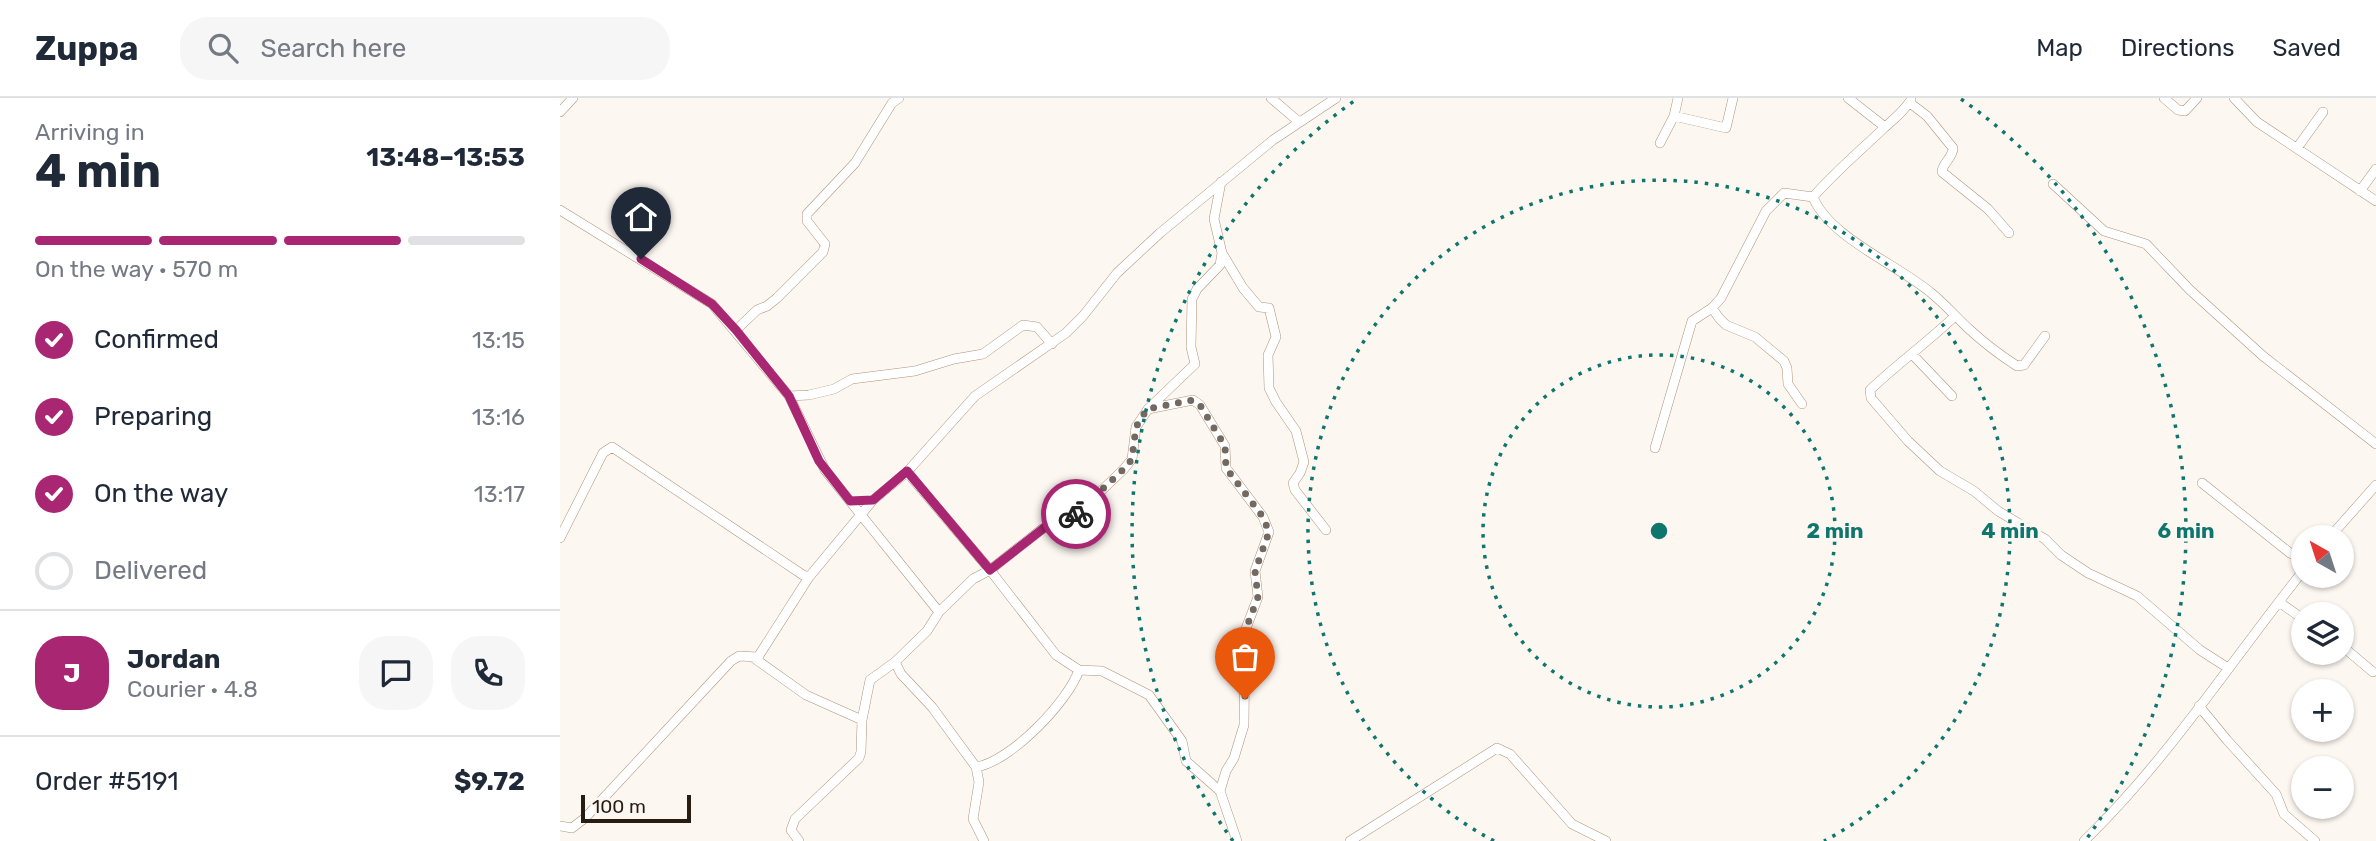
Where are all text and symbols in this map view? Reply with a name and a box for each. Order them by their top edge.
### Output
search box [180,17,670,80]
text: Zuppa [35,29,138,68]
icon: search [204,29,242,67]
text: Search here [260,33,406,64]
text: Map [2036,34,2083,62]
text: Directions [2121,34,2234,62]
text: Saved [2272,34,2341,62]
text: Arriving in [35,118,145,146]
text: 13:48–13:53 [366,142,525,173]
text: 4 min [35,144,161,199]
pin [611,187,671,259]
icon: home [622,198,660,236]
text: On the way · 570 m [35,255,238,283]
icon: check [35,321,73,359]
text: Confirmed [94,324,219,355]
text: 13:15 [472,326,525,354]
icon: check [35,398,73,436]
text: Preparing [94,401,212,432]
text: 13:16 [472,403,525,431]
icon: check [35,475,73,513]
text: On the way [94,478,228,509]
courier [1041,479,1111,549]
text: 13:17 [474,480,525,508]
icon: bike [1057,495,1095,533]
text: 2 min [1807,518,1863,543]
text: 4 min [1981,518,2039,543]
text: 6 min [2158,518,2214,543]
centre of rings [1647,519,1671,543]
north arrow [2291,525,2354,588]
map controls [2291,525,2354,819]
text: Delivered [94,555,207,586]
button: layers [2291,602,2354,665]
pin [1215,627,1275,699]
button: chat [359,636,433,710]
button: phone [451,636,525,710]
icon: bag [1226,638,1264,676]
text: Jordan [127,644,220,675]
text: J [63,658,81,689]
text: Courier · 4.8 [127,675,258,703]
button: + [2291,679,2354,742]
button: − [2291,756,2354,819]
text: Order #5191 [35,766,179,797]
text: $9.72 [454,766,525,797]
scale bar [581,792,691,824]
text: 100 m [592,795,646,818]

